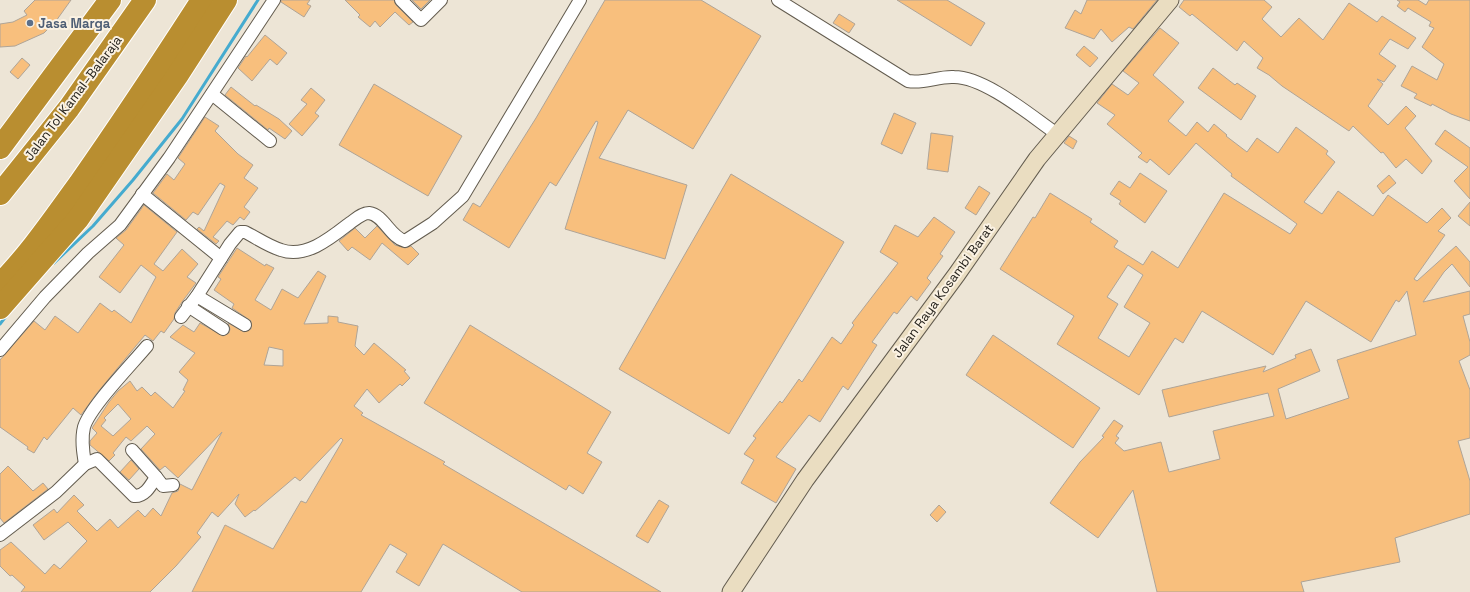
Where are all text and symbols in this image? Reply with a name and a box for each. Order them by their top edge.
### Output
place label: Jasa Marga [38,15,111,32]
marker: Jasa Marga [25,18,35,28]
street label: Jalan Tol Kamal–Balaraja [20,32,126,164]
street label: Jalan Raya Kosambi Barat [889,221,997,361]

